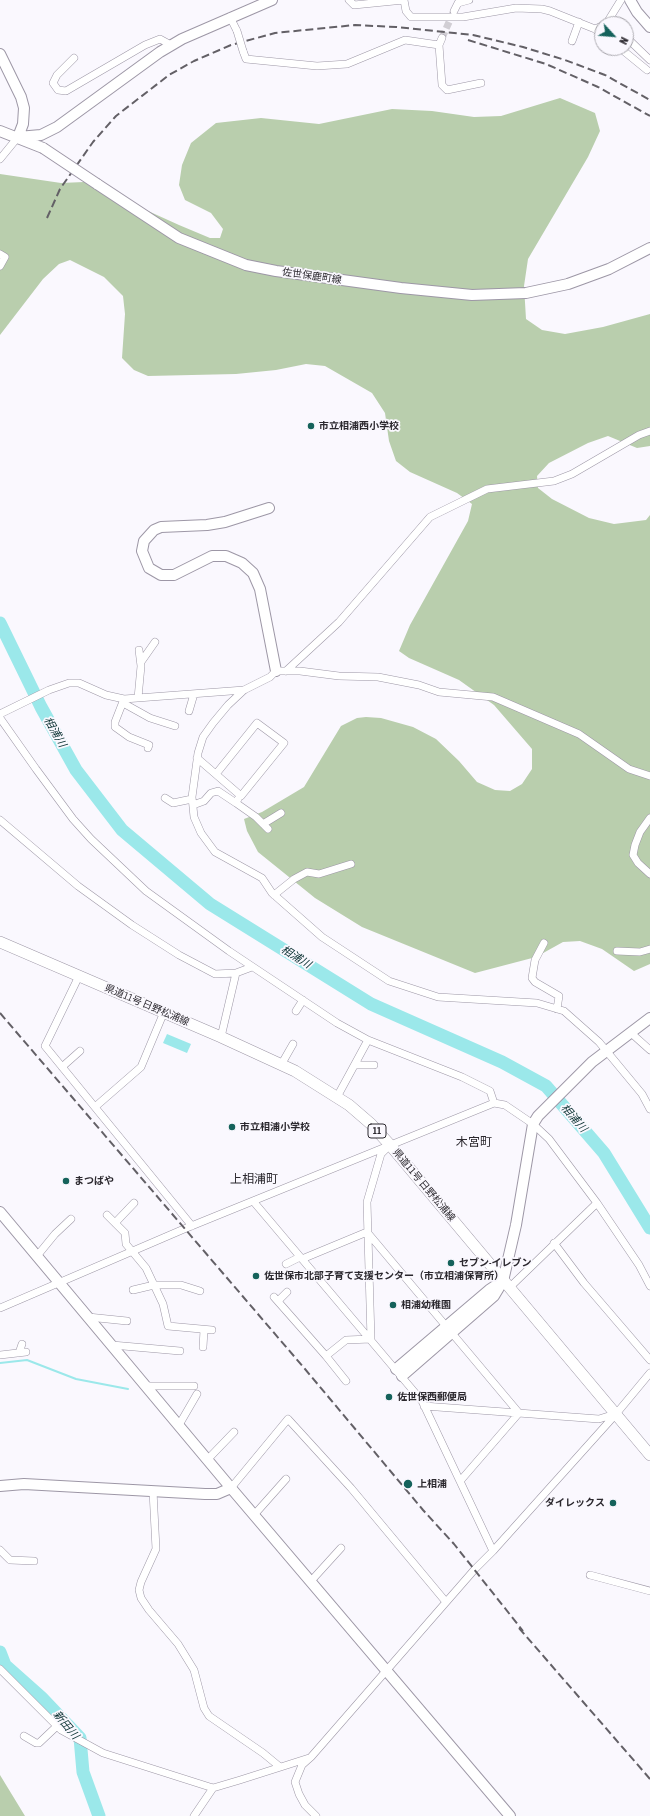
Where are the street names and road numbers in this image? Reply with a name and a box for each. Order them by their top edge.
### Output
street label: 佐世保鹿町線 [281,266,343,286]
street label: 県道11号 日野松浦線 [103,982,191,1028]
road number: 11 [368,1124,386,1138]
street label: 県道11号 日野松浦線 [390,1146,458,1224]

